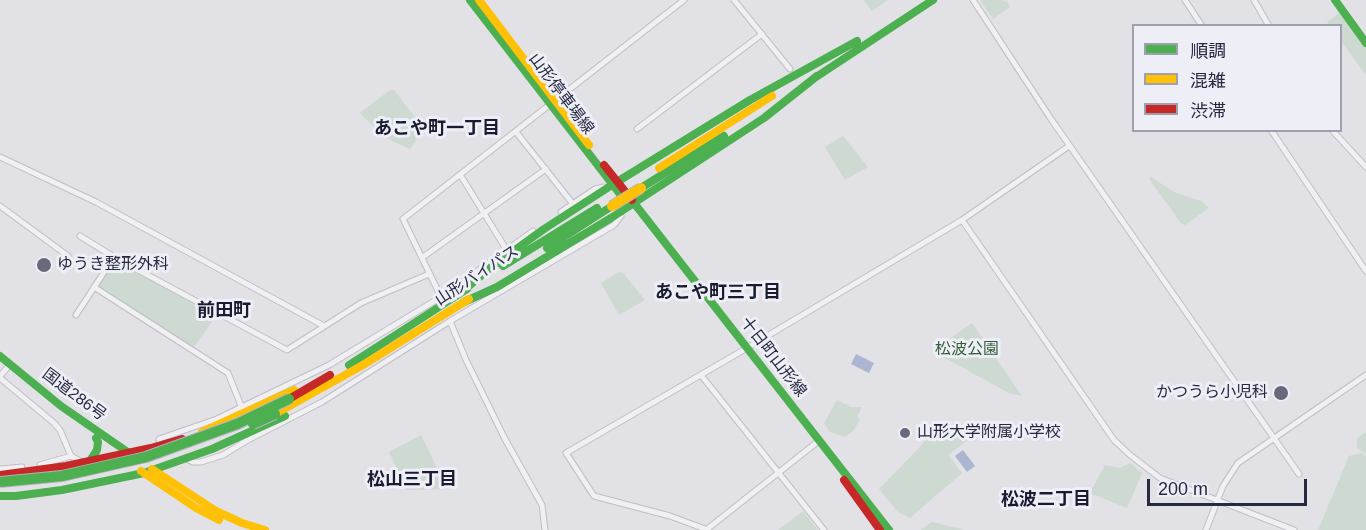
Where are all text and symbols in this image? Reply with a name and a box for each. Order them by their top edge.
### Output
legend [1132,24,1342,132]
text: 順調 [1190,41,1226,61]
street label: 山形停車場線 [524,50,598,138]
text: 混雑 [1190,71,1226,91]
text: 渋滞 [1190,101,1226,121]
district label: あこや町一丁目 [374,118,500,140]
street label: 山形バイパス [432,242,522,310]
place label: ゆうき整形外科 [57,255,169,275]
marker: ゆうき整形外科 [35,256,53,274]
district label: あこや町三丁目 [655,282,781,304]
district label: 前田町 [197,300,251,322]
street label: 十日町山形線 [736,313,810,401]
park label: 松波公園 [935,340,999,360]
street label: 国道286号 [38,365,110,425]
place label: かつうら小児科 [1156,383,1268,403]
marker: かつうら小児科 [1272,384,1290,402]
place label: 山形大学附属小学校 [917,423,1061,443]
marker: 山形大学附属小学校 [898,426,912,440]
scale bar [1150,467,1310,505]
district label: 松山三丁目 [367,469,457,491]
text: 200 m [1158,479,1208,499]
district label: 松波二丁目 [1001,489,1091,511]

